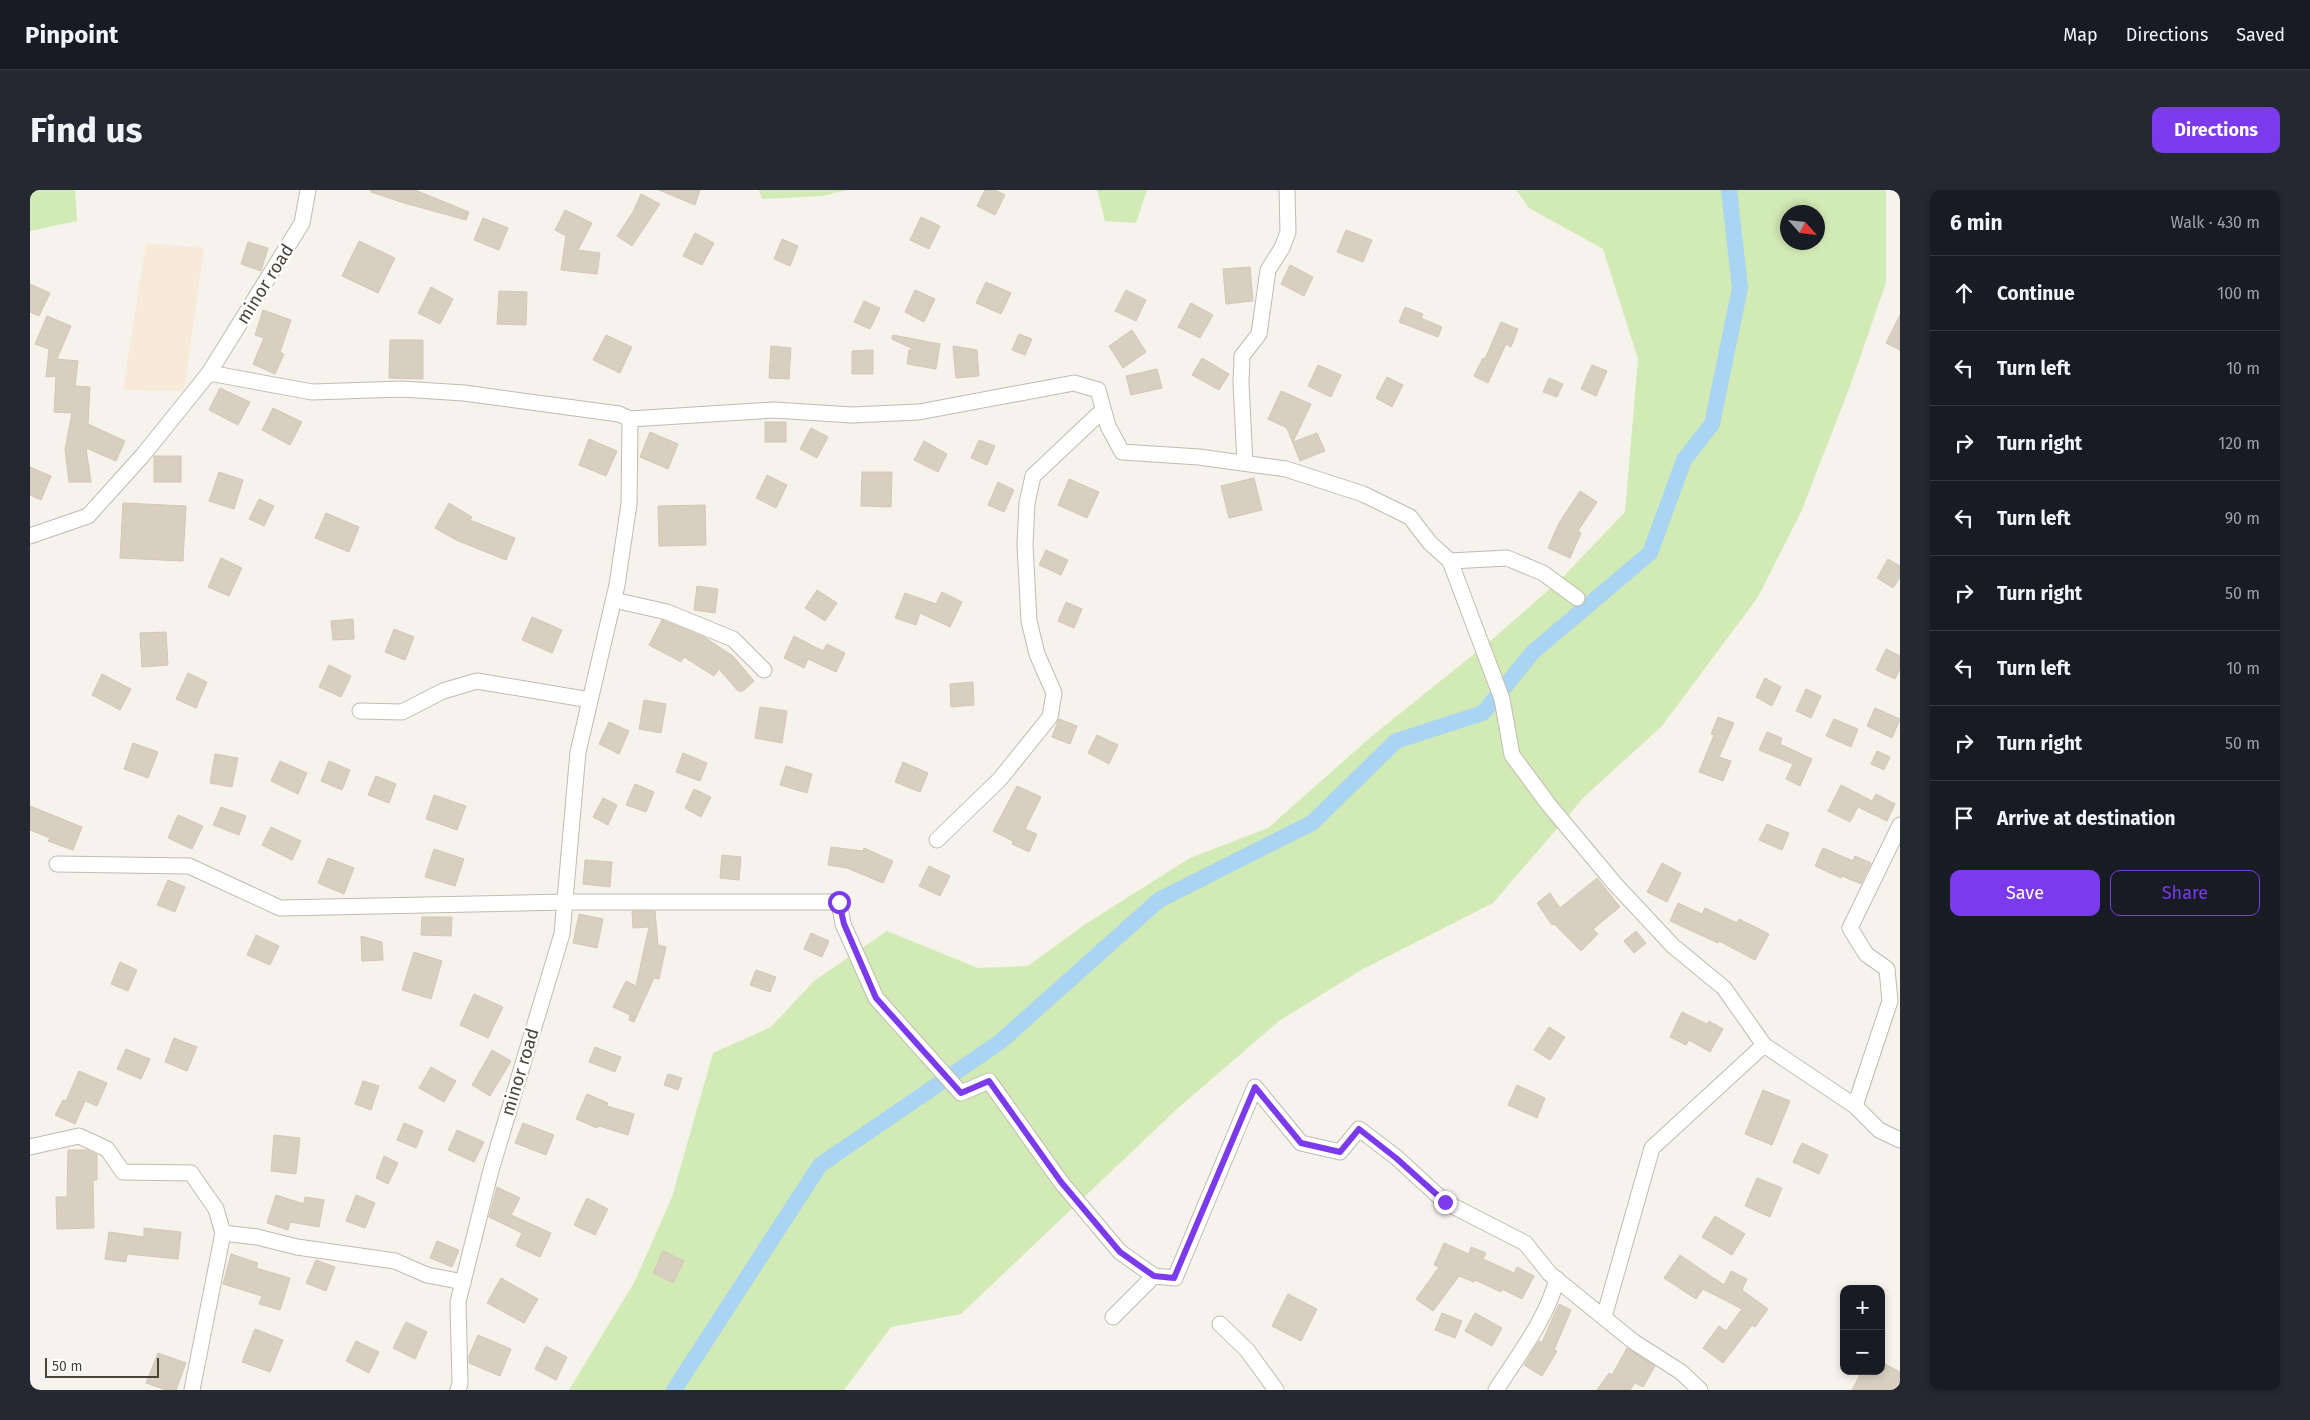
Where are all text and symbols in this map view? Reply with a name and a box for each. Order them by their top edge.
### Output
text: Pinpoint [25,21,118,49]
text: Map [2063,24,2098,46]
text: Directions [2126,24,2208,46]
text: Saved [2236,24,2285,46]
button: Directions [2152,107,2280,153]
text: Find us [30,109,142,151]
north arrow [1780,205,1825,250]
text: 6 min [1950,210,2003,236]
text: Walk · 430 m [2170,213,2260,232]
street label: minor road [232,240,298,328]
icon: ahead [1950,279,1978,307]
text: Continue [1997,282,2075,305]
text: 100 m [2217,284,2260,303]
icon: left [1950,354,1978,382]
text: Turn left [1997,357,2071,380]
text: 10 m [2226,359,2260,378]
icon: right [1950,429,1978,457]
text: Turn right [1997,432,2082,455]
text: 120 m [2218,434,2260,453]
icon: left [1950,504,1978,532]
text: Turn left [1997,507,2071,530]
text: 90 m [2225,509,2260,528]
icon: right [1950,579,1978,607]
text: Turn right [1997,582,2082,605]
text: 50 m [2225,584,2260,603]
icon: left [1950,654,1978,682]
text: Turn left [1997,657,2071,680]
text: 10 m [2226,659,2260,678]
icon: right [1950,729,1978,757]
text: Turn right [1997,732,2082,755]
text: 50 m [2225,734,2260,753]
icon: arrive [1950,804,1978,832]
text: Arrive at destination [1997,807,2176,830]
button: Save [1950,870,2100,916]
button: Share [2110,870,2260,916]
route start [828,891,851,914]
street label: minor road [496,1025,544,1119]
route end [1434,1191,1457,1214]
map controls [1840,1285,1885,1375]
button: + [1840,1285,1885,1330]
button: − [1840,1330,1885,1375]
scale bar [45,1355,159,1378]
text: 50 m [52,1358,83,1375]

